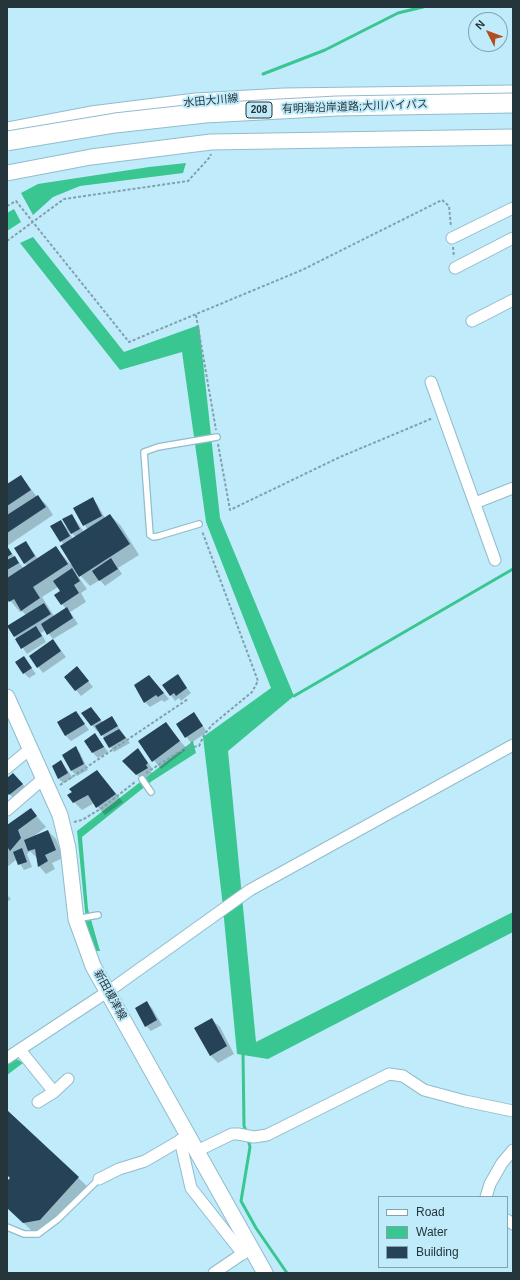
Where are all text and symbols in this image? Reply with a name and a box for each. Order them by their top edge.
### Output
north arrow [468,12,508,52]
text: N [473,18,487,32]
street label: 水田大川線 [183,92,239,110]
street label: 有明海沿岸道路;大川バイパス [282,98,428,116]
road number: 208 [246,102,272,118]
street label: 新田榎津線 [91,968,129,1022]
legend [378,1196,508,1268]
text: Road [416,1205,445,1219]
text: Water [416,1225,448,1239]
text: Building [416,1245,459,1259]

